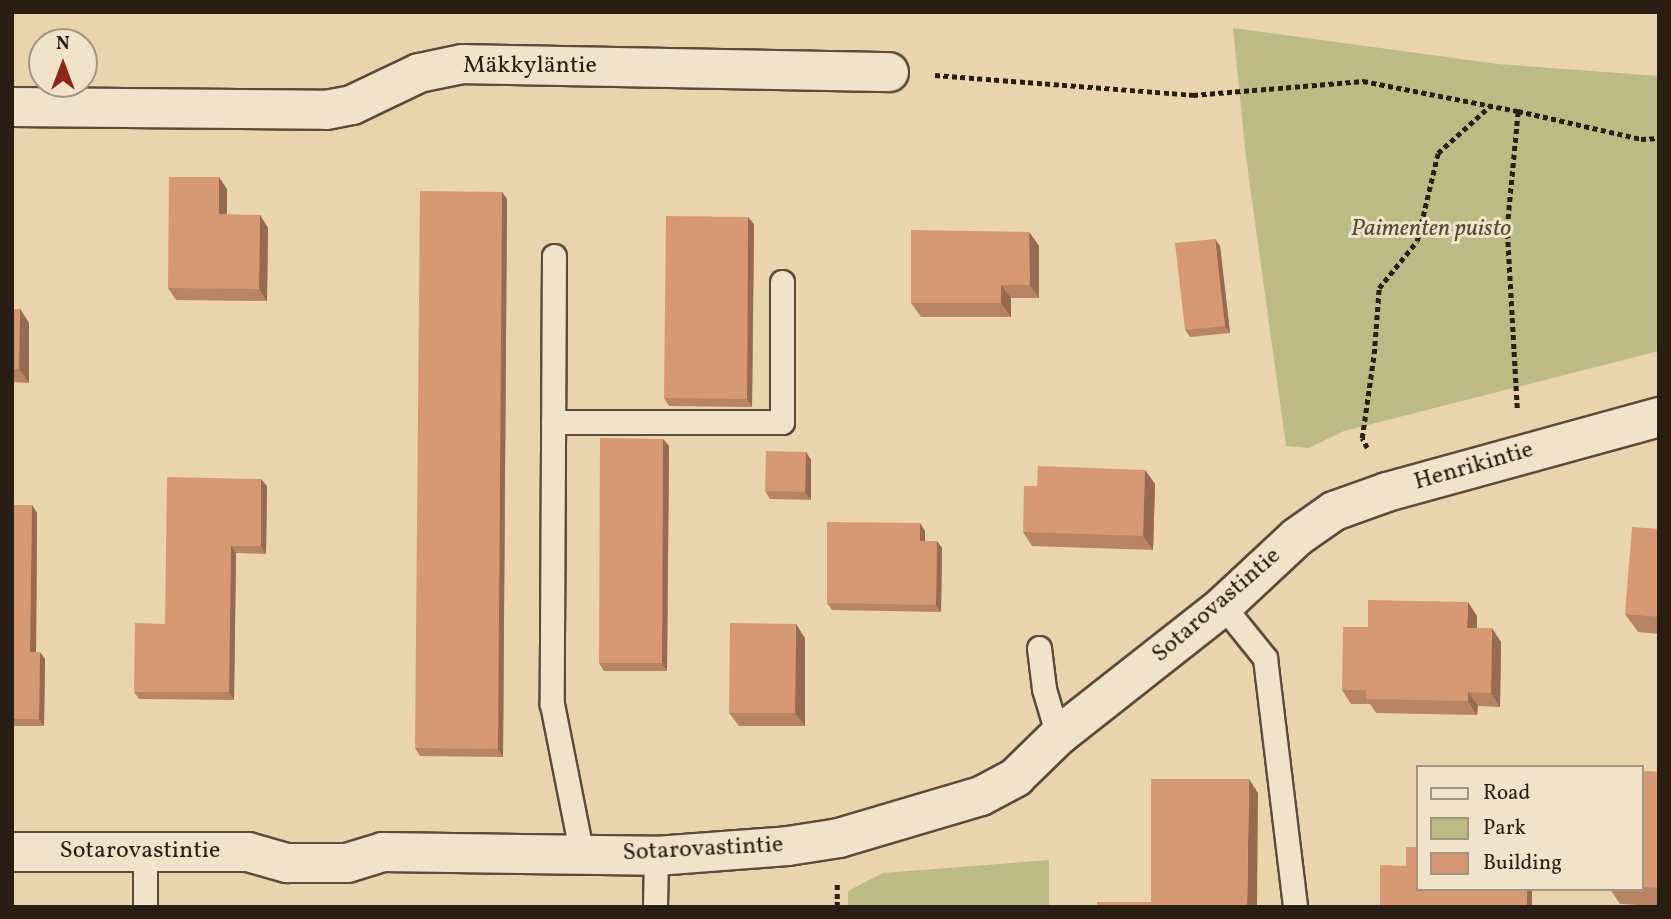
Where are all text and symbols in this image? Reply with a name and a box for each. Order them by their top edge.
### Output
north arrow [28,28,98,98]
text: N [56,31,70,57]
street label: Mäkkyläntie [463,53,597,81]
park label: Paimenten puisto [1351,216,1511,244]
street label: Henrikintie [1411,436,1537,498]
street label: Sotarovastintie [1147,542,1287,670]
legend [1416,765,1643,891]
text: Road [1483,779,1530,808]
text: Park [1483,814,1526,843]
street label: Sotarovastintie [622,831,784,869]
street label: Sotarovastintie [60,838,220,866]
text: Building [1483,849,1562,878]

